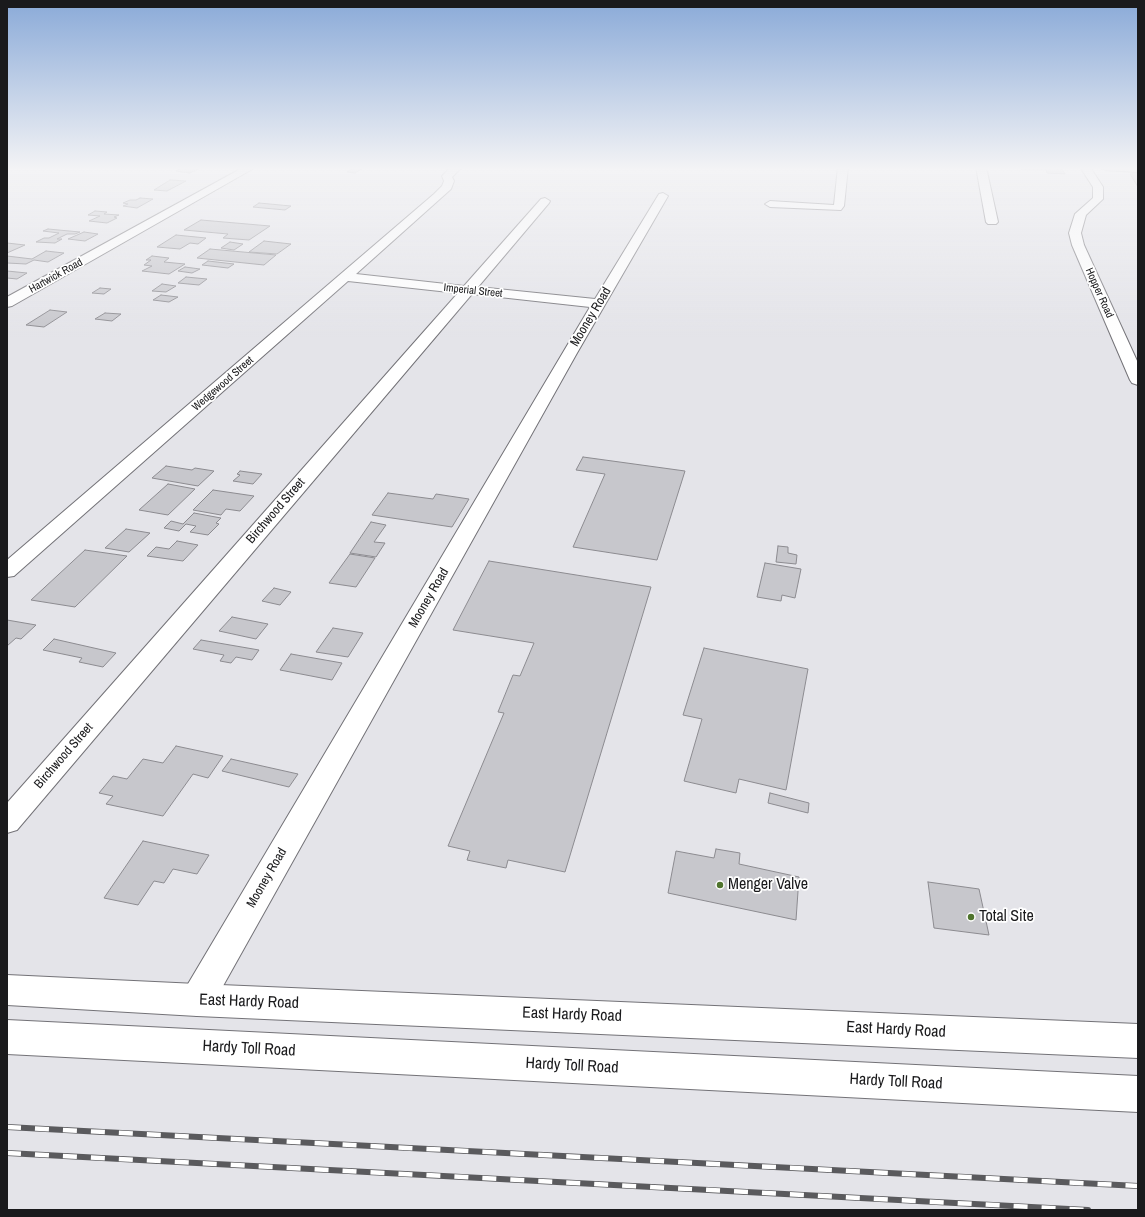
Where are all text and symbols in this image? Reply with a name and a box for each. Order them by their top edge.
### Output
street label: Hartwick Road [27,256,85,296]
street label: Hopper Road [1082,266,1116,320]
street label: Imperial Street [443,281,503,301]
street label: Mooney Road [567,285,615,349]
street label: Wedgewood Street [190,354,256,414]
street label: Birchwood Street [243,475,309,547]
street label: Mooney Road [406,565,452,631]
street label: Birchwood Street [31,720,97,792]
street label: Mooney Road [244,845,290,911]
place label: Menger Valve [728,875,808,895]
marker: Menger Valve [715,880,725,890]
place label: Total Site [979,907,1034,927]
marker: Total Site [966,912,976,922]
street label: East Hardy Road [199,991,299,1013]
street label: East Hardy Road [522,1004,622,1026]
street label: East Hardy Road [846,1018,946,1042]
street label: Hardy Toll Road [202,1037,296,1061]
street label: Hardy Toll Road [525,1054,619,1078]
street label: Hardy Toll Road [849,1070,943,1094]

